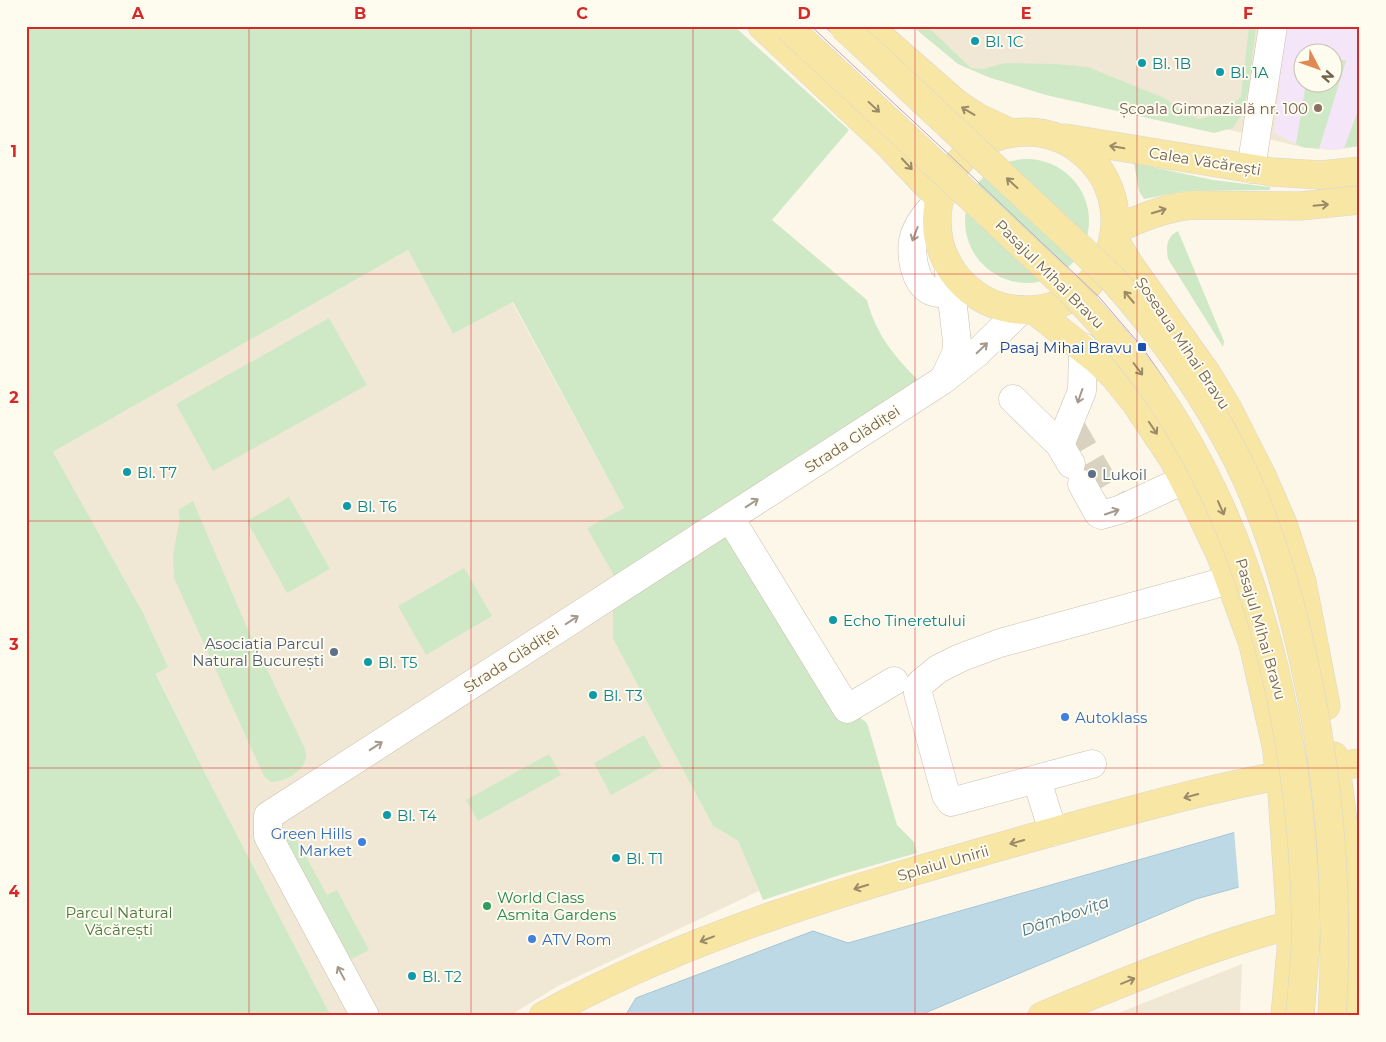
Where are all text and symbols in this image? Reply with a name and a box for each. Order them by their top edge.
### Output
text: A [131,4,145,23]
text: B [354,4,366,23]
text: C [576,4,588,23]
text: D [797,4,811,23]
text: E [1021,4,1031,23]
text: F [1243,4,1253,23]
place label: Bl. 1C [985,32,1024,51]
marker: Bl. 1C [969,35,981,47]
north arrow [1294,42,1344,92]
place label: Bl. 1B [1152,54,1191,73]
marker: Bl. 1B [1136,57,1148,69]
place label: Bl. 1A [1230,63,1269,82]
marker: Bl. 1A [1214,66,1226,78]
text: N [1317,66,1338,87]
place label: Școala Gimnazială nr. 100 [1119,99,1308,119]
one-way arrow [867,101,880,113]
marker: Școala Gimnazială nr. 100 [1312,102,1324,114]
one-way arrow [961,106,975,116]
one-way arrow [1110,141,1126,151]
text: 1 [11,142,17,161]
street label: Calea Văcărești [1147,143,1262,180]
one-way arrow [901,158,913,171]
one-way arrow [1006,177,1019,189]
one-way arrow [1313,200,1329,209]
one-way arrow [1151,206,1167,216]
street label: Pasajul Mihai Bravu [991,215,1109,333]
one-way arrow [910,226,919,241]
street label: Șoseaua Mihai Bravu [1131,273,1234,413]
one-way arrow [1123,290,1134,303]
place label: Pasaj Mihai Bravu [999,338,1132,357]
marker: Pasaj Mihai Bravu [1136,341,1148,353]
one-way arrow [976,342,988,354]
one-way arrow [1133,362,1143,376]
one-way arrow [1075,387,1084,403]
text: 2 [9,388,19,407]
street label: Strada Glădiței [801,401,904,478]
one-way arrow [1148,421,1159,435]
place label: Bl. T7 [137,463,177,482]
place label: Lukoil [1102,465,1147,484]
marker: Bl. T7 [121,466,133,478]
marker: Lukoil [1086,468,1098,480]
place label: Bl. T6 [357,497,397,516]
one-way arrow [745,498,759,508]
marker: Bl. T6 [341,500,353,512]
one-way arrow [1216,500,1226,515]
one-way arrow [1104,507,1119,516]
street label: Pasajul Mihai Bravu [1232,556,1290,702]
place label: Echo Tineretului [843,611,966,630]
marker: Echo Tineretului [827,614,839,626]
one-way arrow [564,615,578,625]
street label: Strada Glădiței [460,621,563,698]
place label: Asociația Parcul Natural București [192,634,324,671]
text: 3 [8,635,19,654]
marker: Asociația Parcul Natural București [328,646,340,658]
place label: Bl. T5 [378,653,417,672]
marker: Bl. T5 [362,656,374,668]
place label: Bl. T3 [603,686,643,705]
marker: Bl. T3 [587,689,599,701]
place label: Autoklass [1075,708,1147,727]
marker: Autoklass [1059,711,1071,723]
one-way arrow [369,740,383,750]
one-way arrow [1183,791,1199,801]
place label: Bl. T4 [397,806,437,825]
marker: Bl. T4 [381,809,393,821]
place label: Green Hills Market [271,824,352,860]
marker: Green Hills Market [356,836,368,848]
one-way arrow [1009,838,1025,847]
street label: Splaiul Unirii [895,841,991,885]
place label: Bl. T1 [626,849,663,868]
marker: Bl. T1 [610,852,622,864]
text: 4 [8,882,20,901]
one-way arrow [853,882,869,892]
place label: World Class Asmita Gardens [497,888,616,924]
water label: Dâmbovița [1019,892,1112,941]
marker: World Class Asmita Gardens [481,900,493,912]
park label: Parcul Natural Văcărești [65,903,173,940]
place label: ATV Rom [542,930,611,949]
marker: ATV Rom [526,933,538,945]
one-way arrow [700,935,715,945]
one-way arrow [336,966,346,981]
place label: Bl. T2 [422,967,462,986]
marker: Bl. T2 [406,970,418,982]
one-way arrow [1120,976,1135,985]

